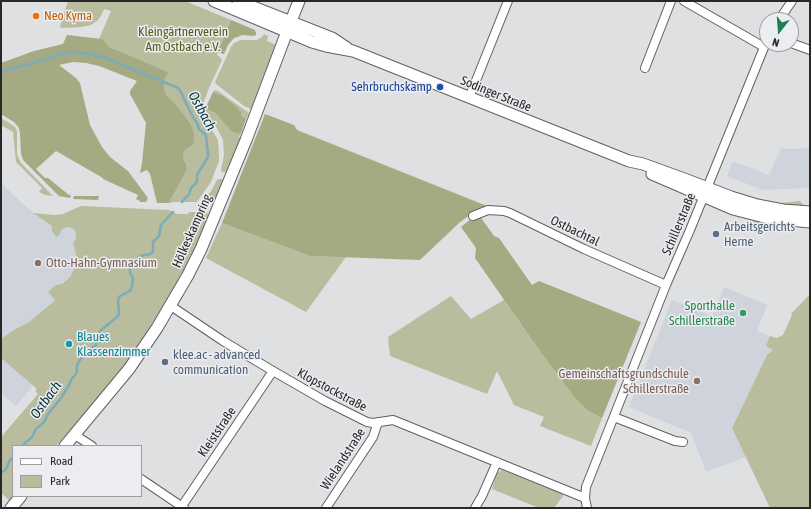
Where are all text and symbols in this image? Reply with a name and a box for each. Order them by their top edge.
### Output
place label: Neo Kyma [44,8,92,24]
marker: Neo Kyma [31,11,41,21]
north arrow [759,12,799,52]
park label: Kleingärtnerverein Am Ostbach e.V. [138,24,228,55]
text: N [771,36,781,49]
street label: Sodinger Straße [458,73,534,115]
place label: Sehrbruchskamp [351,79,432,95]
marker: Sehrbruchskamp [435,82,445,92]
water label: Ostbach [184,88,220,134]
street label: Schillerstraße [659,191,699,257]
street label: Hölkeskampring [169,192,215,270]
street label: Ostbachtal [548,212,602,250]
place label: Arbeitsgerichts Herne [724,219,795,250]
marker: Arbeitsgerichts Herne [711,229,721,239]
place label: Otto-Hahn-Gymnasium [46,255,157,271]
marker: Otto-Hahn-Gymnasium [33,258,43,268]
place label: Sporthalle Schillerstraße [669,298,735,329]
marker: Sporthalle Schillerstraße [738,308,748,318]
place label: Blaues Klassenzimmer [77,329,150,360]
marker: Blaues Klassenzimmer [64,339,74,349]
place label: klee.ac - advanced communication [173,347,260,378]
marker: klee.ac - advanced communication [160,357,170,367]
street label: Klopstockstraße [294,365,370,415]
place label: Gemeinschaftsgrundschule Schillerstraße [559,366,689,397]
marker: Gemeinschaftsgrundschule Schillerstraße [692,376,702,386]
water label: Ostbach [27,378,65,422]
street label: Kleiststraße [195,404,239,460]
street label: Wielandstraße [317,425,369,493]
legend [12,445,142,497]
text: Road [50,454,73,468]
text: Park [50,474,70,488]

